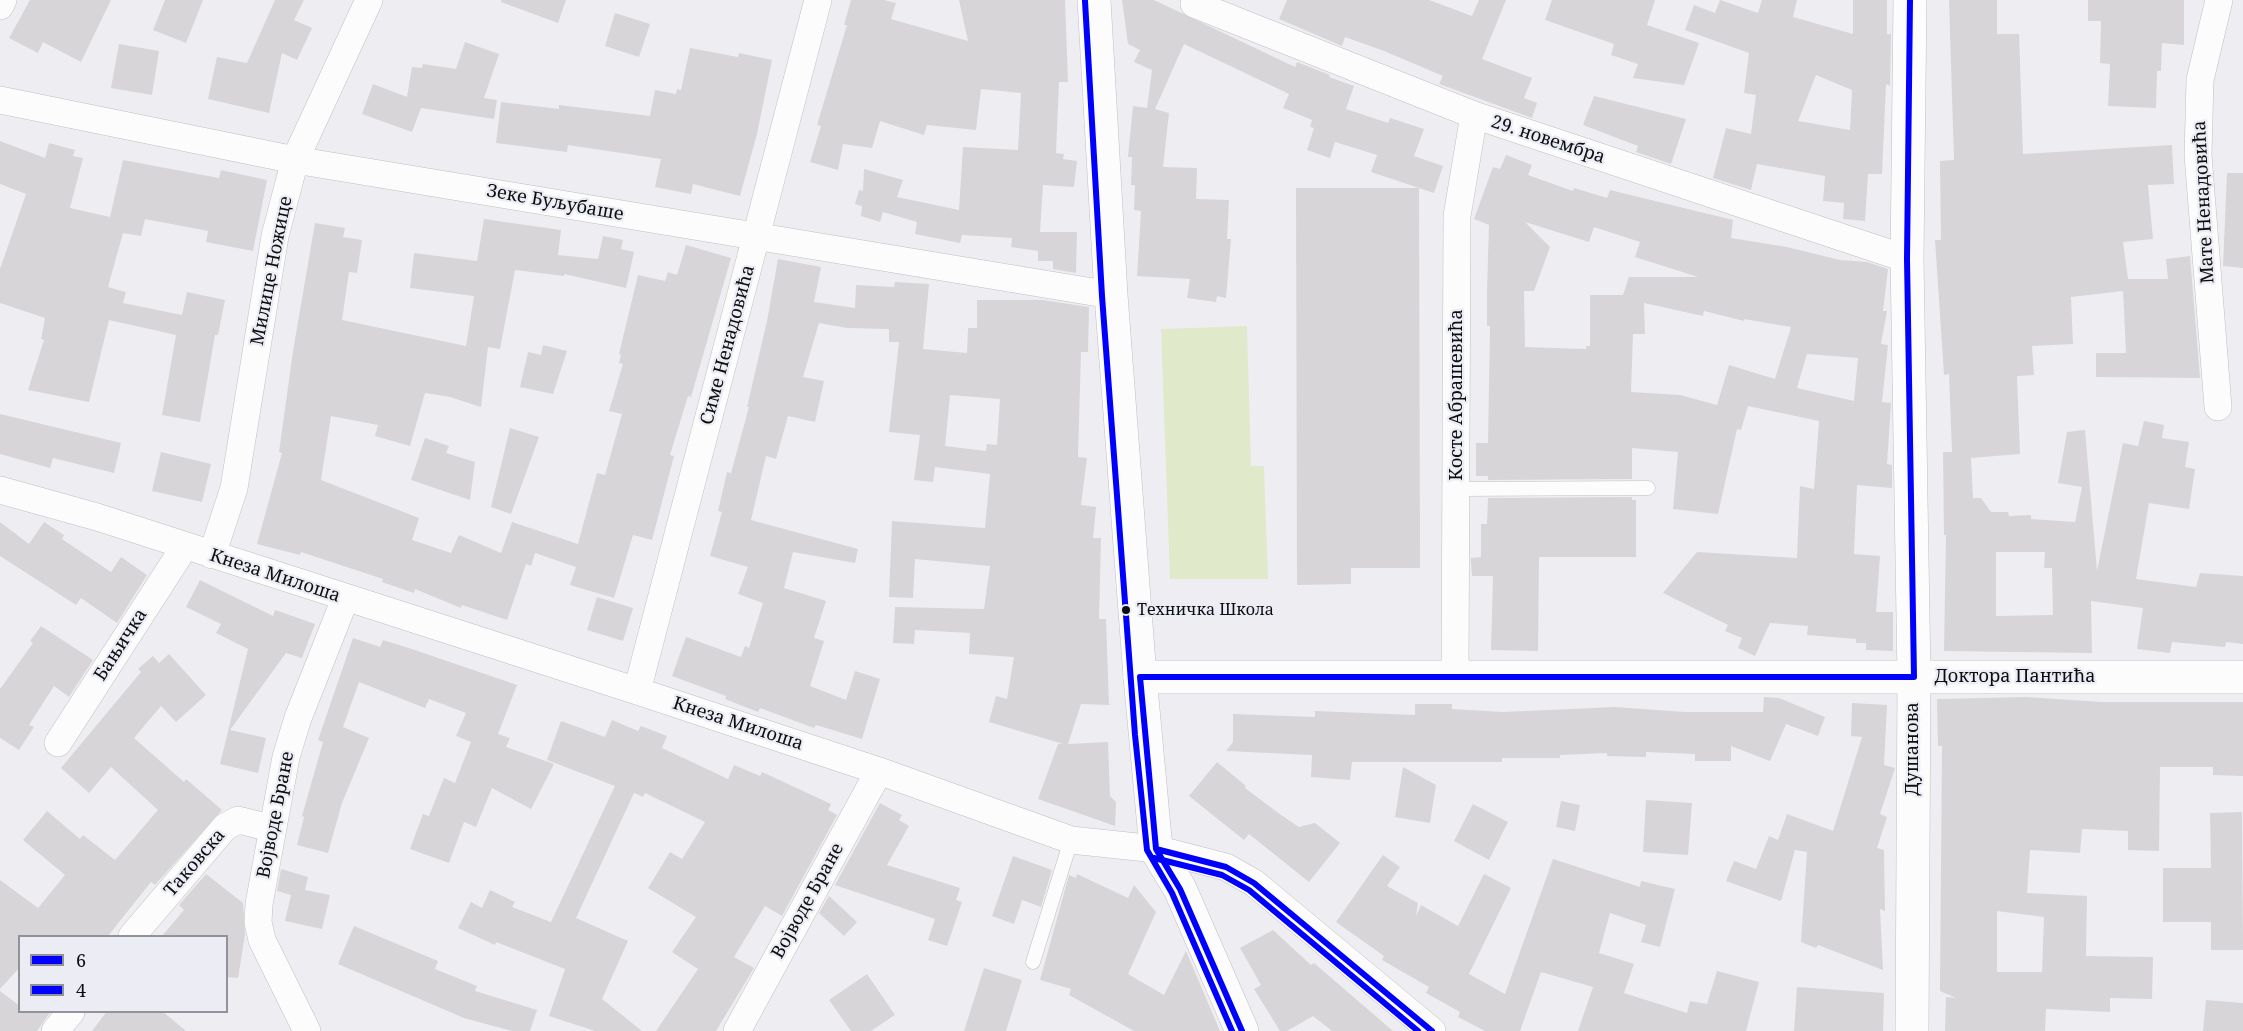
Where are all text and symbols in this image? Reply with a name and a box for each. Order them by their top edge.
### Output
street label: 29. новембра [1488,111,1608,169]
street label: Мате Ненадовића [2189,120,2219,284]
street label: Зеке Буљубаше [485,180,625,226]
street label: Милице Ножице [247,195,297,347]
street label: Симе Ненадовића [696,263,760,427]
street label: Косте Абрашевића [1446,309,1468,481]
street label: Кнеза Милоша [207,545,343,607]
place label: Техничка Школа [1137,600,1274,620]
marker: Техничка Школа [1120,604,1132,616]
street label: Бањичка [90,605,152,685]
street label: Доктора Пантића [1934,666,2096,688]
street label: Кнеза Милоша [670,693,806,755]
street label: Душанова [1902,702,1924,796]
street label: Војводе Бране [253,750,299,880]
street label: Таковска [160,825,230,901]
street label: Војводе Бране [767,840,849,962]
legend [18,935,228,1013]
text: 6 [76,948,86,972]
text: 4 [76,978,86,1002]

